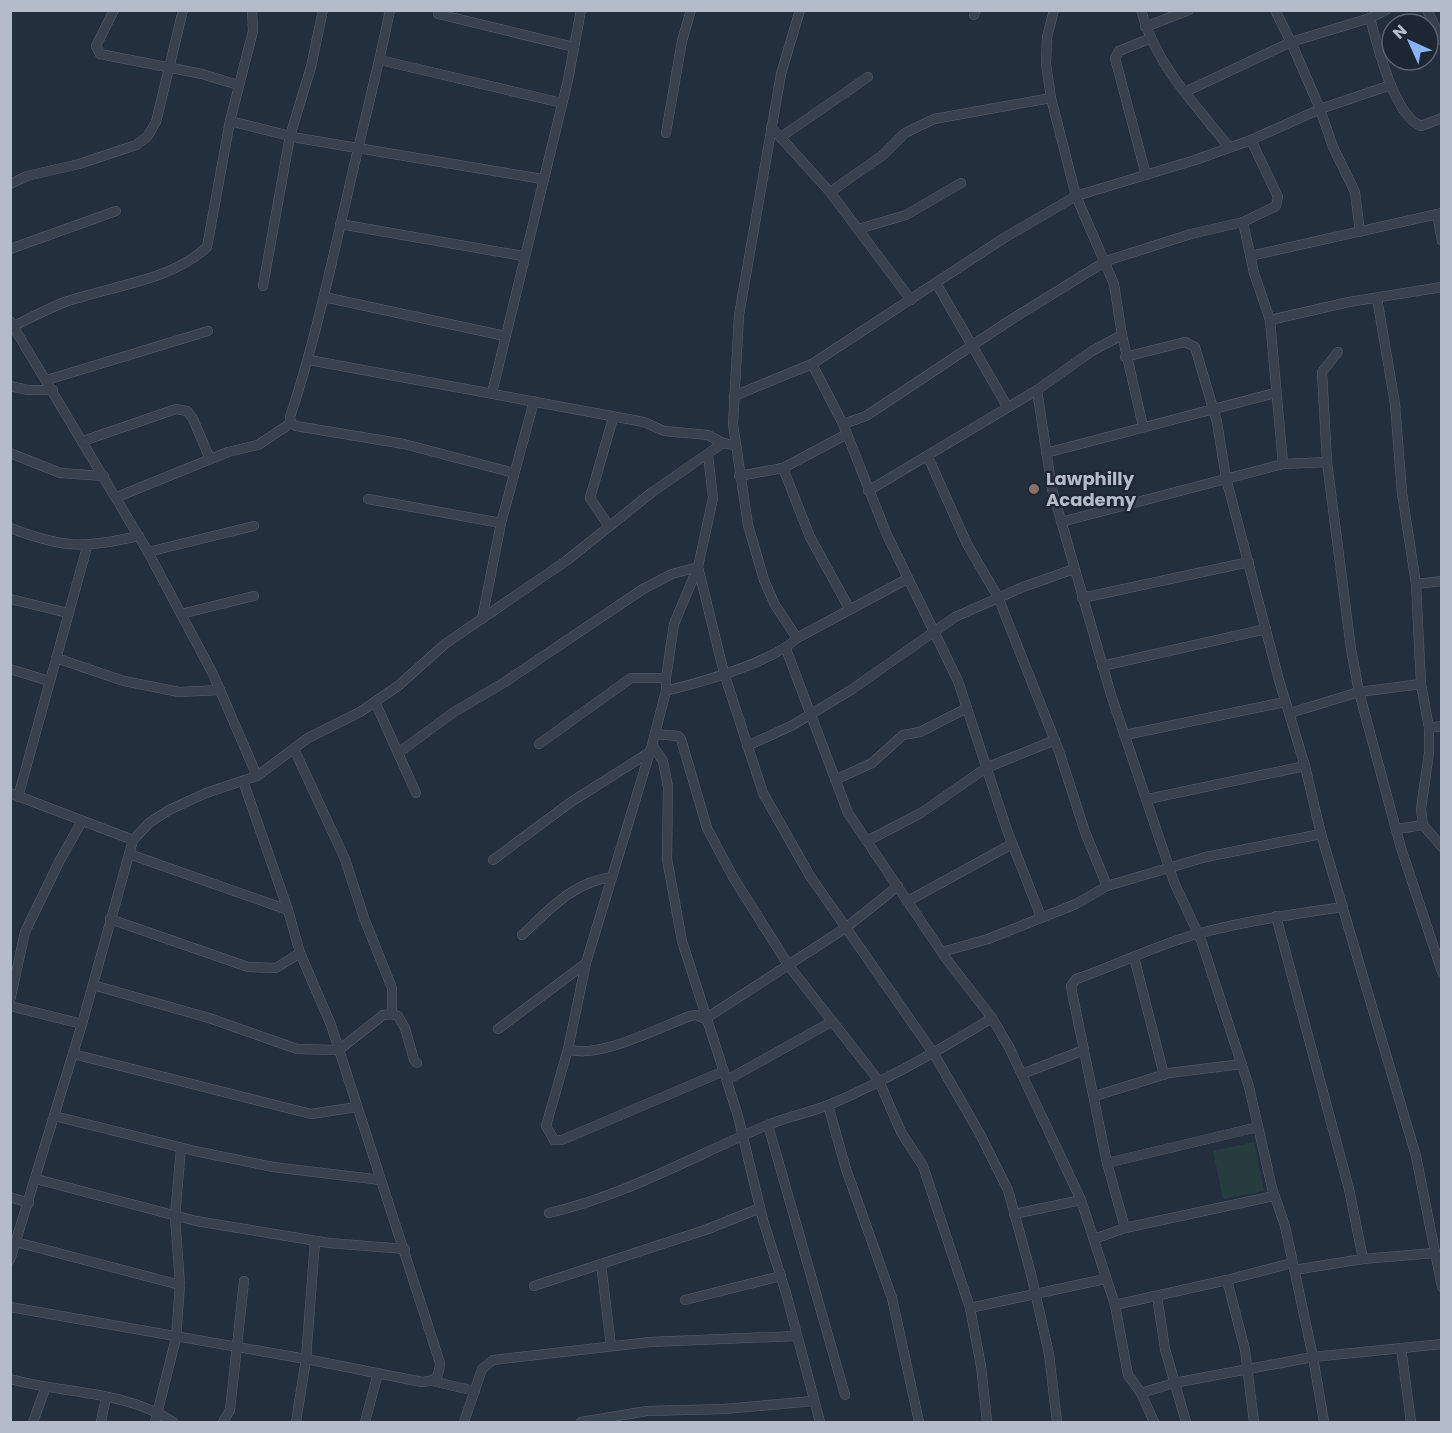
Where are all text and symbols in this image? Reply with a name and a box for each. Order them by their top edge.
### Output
north arrow [1380,12,1440,72]
text: N [1387,19,1412,44]
place label: Lawphilly Academy [1046,466,1137,512]
marker: Lawphilly Academy [1027,482,1041,496]

